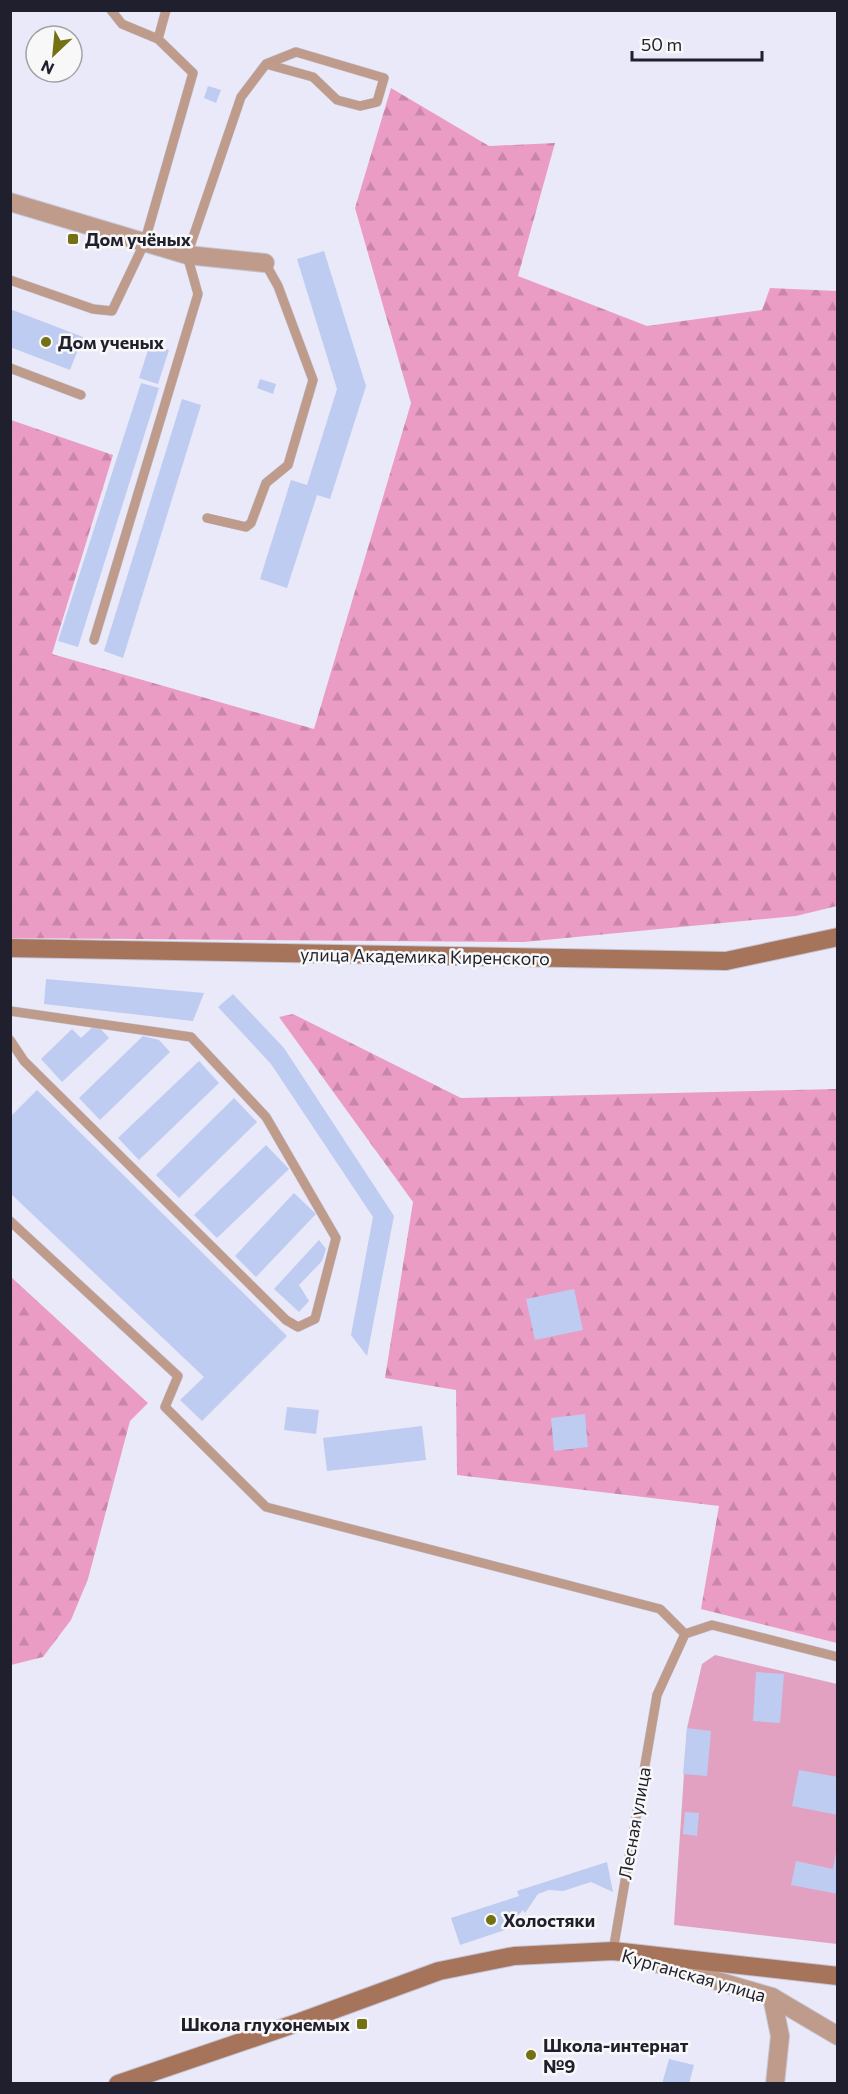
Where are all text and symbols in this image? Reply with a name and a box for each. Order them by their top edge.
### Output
north arrow [24,24,84,84]
scale bar [632,24,762,62]
text: 50 m [641,33,682,55]
text: N [38,57,57,79]
place label: Дом учёных [85,228,191,250]
marker: Дом учёных [66,232,80,246]
place label: Дом ученых [58,331,164,353]
marker: Дом ученых [39,335,53,349]
street label: улица Академика Киренского [300,943,550,969]
street label: Лесная улица [613,1765,655,1881]
place label: Холостяки [503,1909,595,1931]
marker: Холостяки [484,1913,498,1927]
street label: Курганская улица [619,1944,769,2006]
place label: Школа глухонемых [181,2013,350,2035]
marker: Школа глухонемых [355,2017,369,2031]
place label: Школа-интернат №9 [543,2034,689,2077]
marker: Школа-интернат №9 [524,2048,538,2062]

